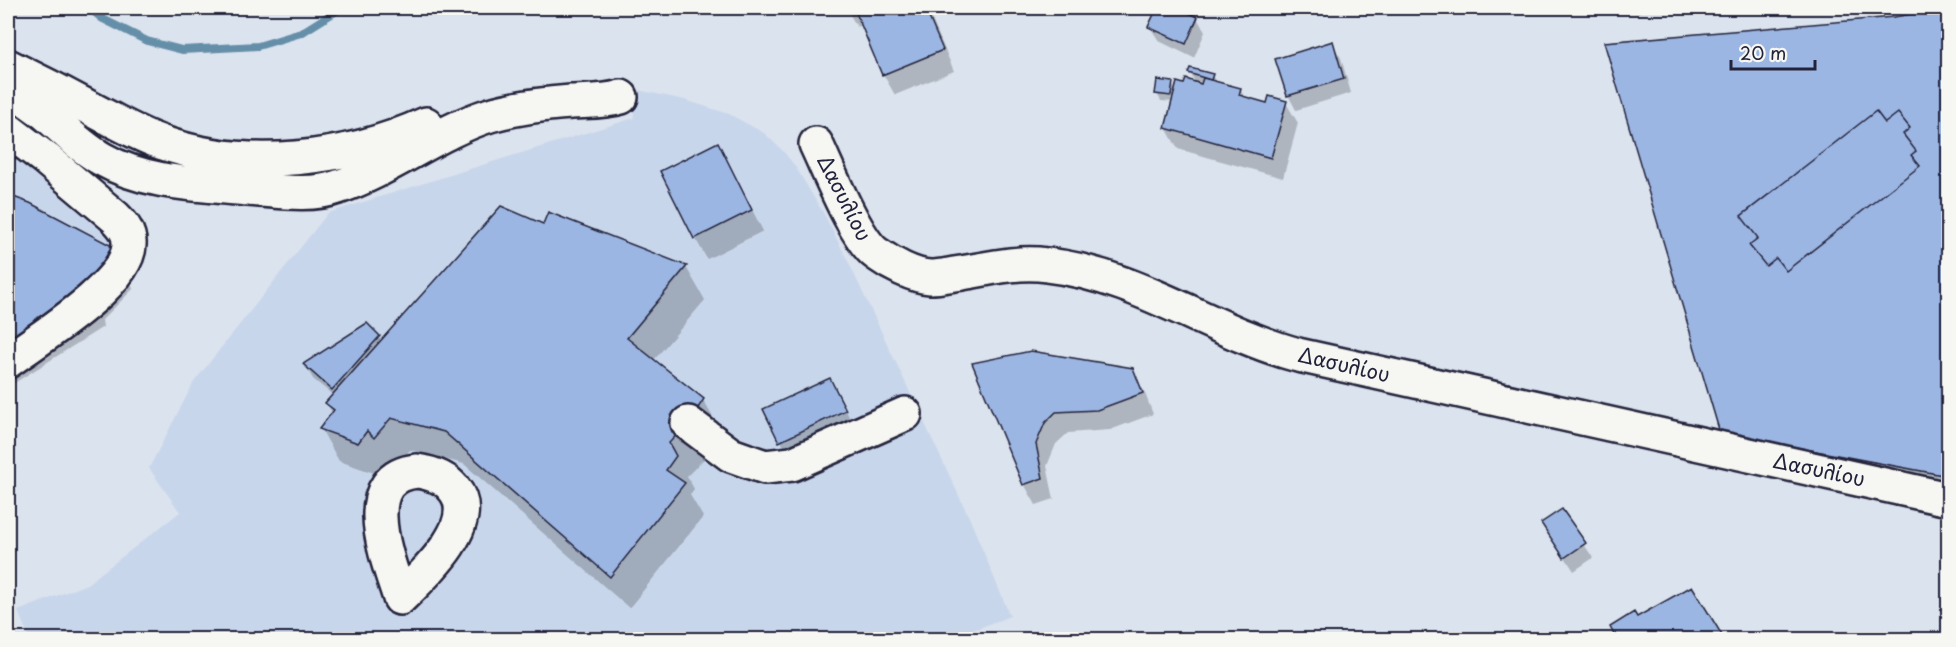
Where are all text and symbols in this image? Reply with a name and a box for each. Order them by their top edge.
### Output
scale bar [1731,33,1815,71]
text: 20 m [1740,39,1786,66]
street label: Δασυλίου [810,149,879,246]
street label: Δασυλίου [1296,339,1393,389]
street label: Δασυλίου [1771,445,1868,493]

